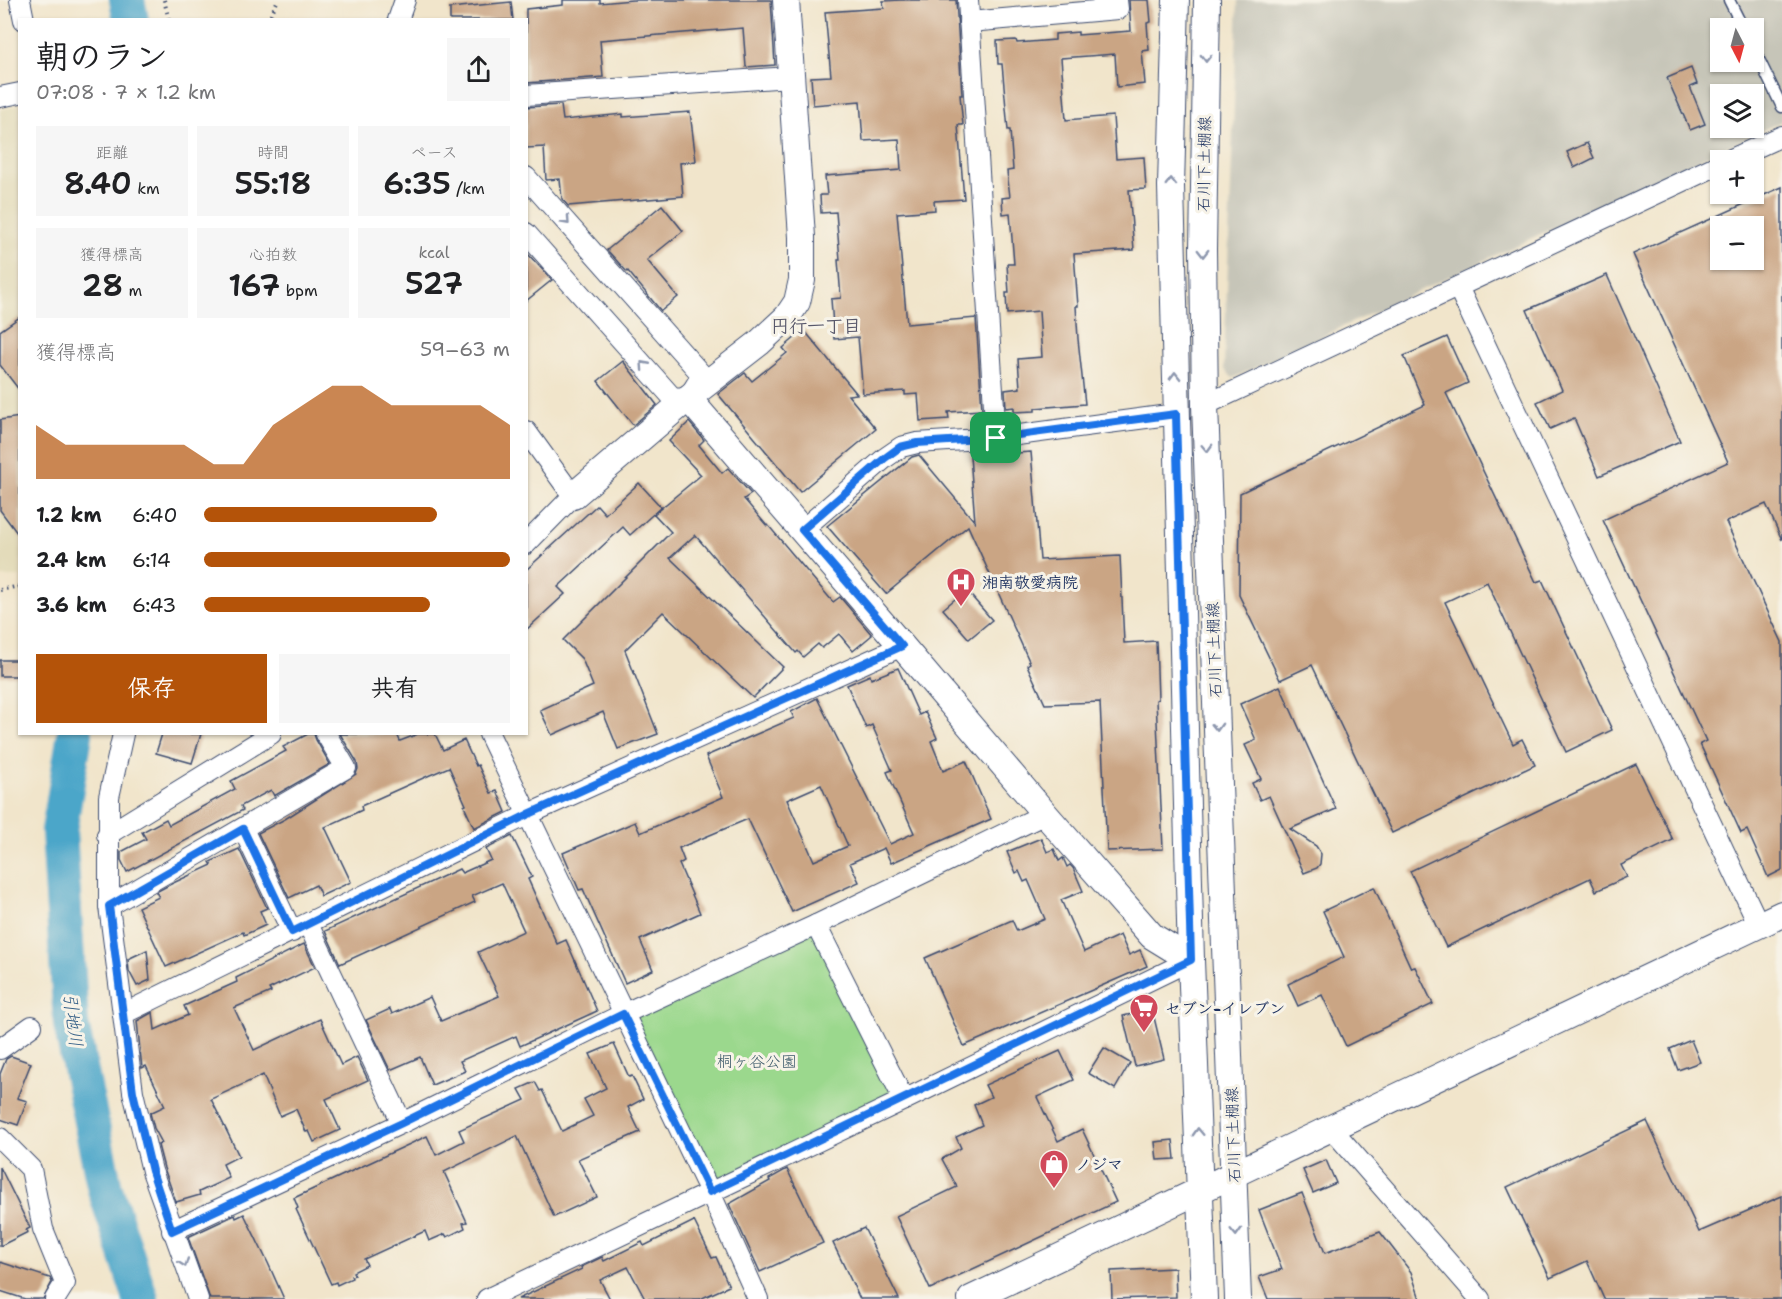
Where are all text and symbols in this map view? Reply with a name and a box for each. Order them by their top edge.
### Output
north arrow [1710,18,1764,72]
map controls [1710,18,1764,270]
text: 朝のラン [36,34,168,79]
button: share [447,38,510,101]
one-way arrow [1199,54,1212,63]
text: 07:08 · 7 × 1.2 km [36,79,216,105]
button: layers [1710,84,1764,138]
street label: 石川下土棚線 [1193,116,1215,212]
text: 距離 [96,142,128,163]
text: 時間 [257,142,289,163]
text: ペース [410,142,458,163]
button: + [1710,150,1764,204]
text: 8.40 [64,163,132,204]
text: 55:18 [234,163,312,204]
text: 6:35 [383,163,451,204]
one-way arrow [1165,177,1177,186]
text: km [132,178,160,199]
text: /km [451,178,485,199]
one-way arrow [559,214,570,224]
button: − [1710,216,1764,270]
text: kcal [418,242,450,263]
text: 獲得標高 [80,244,144,265]
text: 心拍数 [249,244,297,265]
one-way arrow [1197,249,1209,258]
text: 527 [405,263,463,304]
text: 28 [82,265,123,306]
text: 167 [228,265,280,306]
text: m [123,280,142,301]
text: bpm [280,280,318,301]
district label: 円行一丁目 [771,314,861,338]
text: 59–63 m [420,336,510,362]
text: 獲得標高 [36,339,116,365]
one-way arrow [640,362,651,372]
one-way arrow [1169,372,1182,381]
pin [970,412,1021,463]
icon: arrive [979,421,1012,454]
one-way arrow [1200,444,1213,453]
text: 1.2 km [36,502,102,528]
text: 6:40 [132,502,177,528]
text: 2.4 km [36,547,106,573]
text: 6:14 [132,547,171,573]
hospital icon: 湘南敬愛病院 [945,566,977,608]
place label: 湘南敬愛病院 [982,572,1078,593]
text: 3.6 km [36,592,107,618]
text: 6:43 [132,592,176,618]
street label: 石川下土棚線 [1202,602,1226,698]
button: 保存 [36,654,267,723]
button: 共有 [279,654,510,723]
one-way arrow [1211,723,1224,732]
water label: 引地川 [58,992,88,1048]
supermarket icon: セブン-イレブン [1128,992,1160,1034]
place label: セブン-イレブン [1165,998,1285,1019]
park label: 桐ヶ谷公園 [717,1051,797,1072]
street label: 石川下土棚線 [1221,1087,1245,1183]
one-way arrow [1192,1127,1205,1136]
shop icon: ノジマ [1038,1148,1070,1190]
place label: ノジマ [1075,1154,1123,1175]
one-way arrow [1230,1227,1243,1236]
one-way arrow [177,1256,189,1267]

